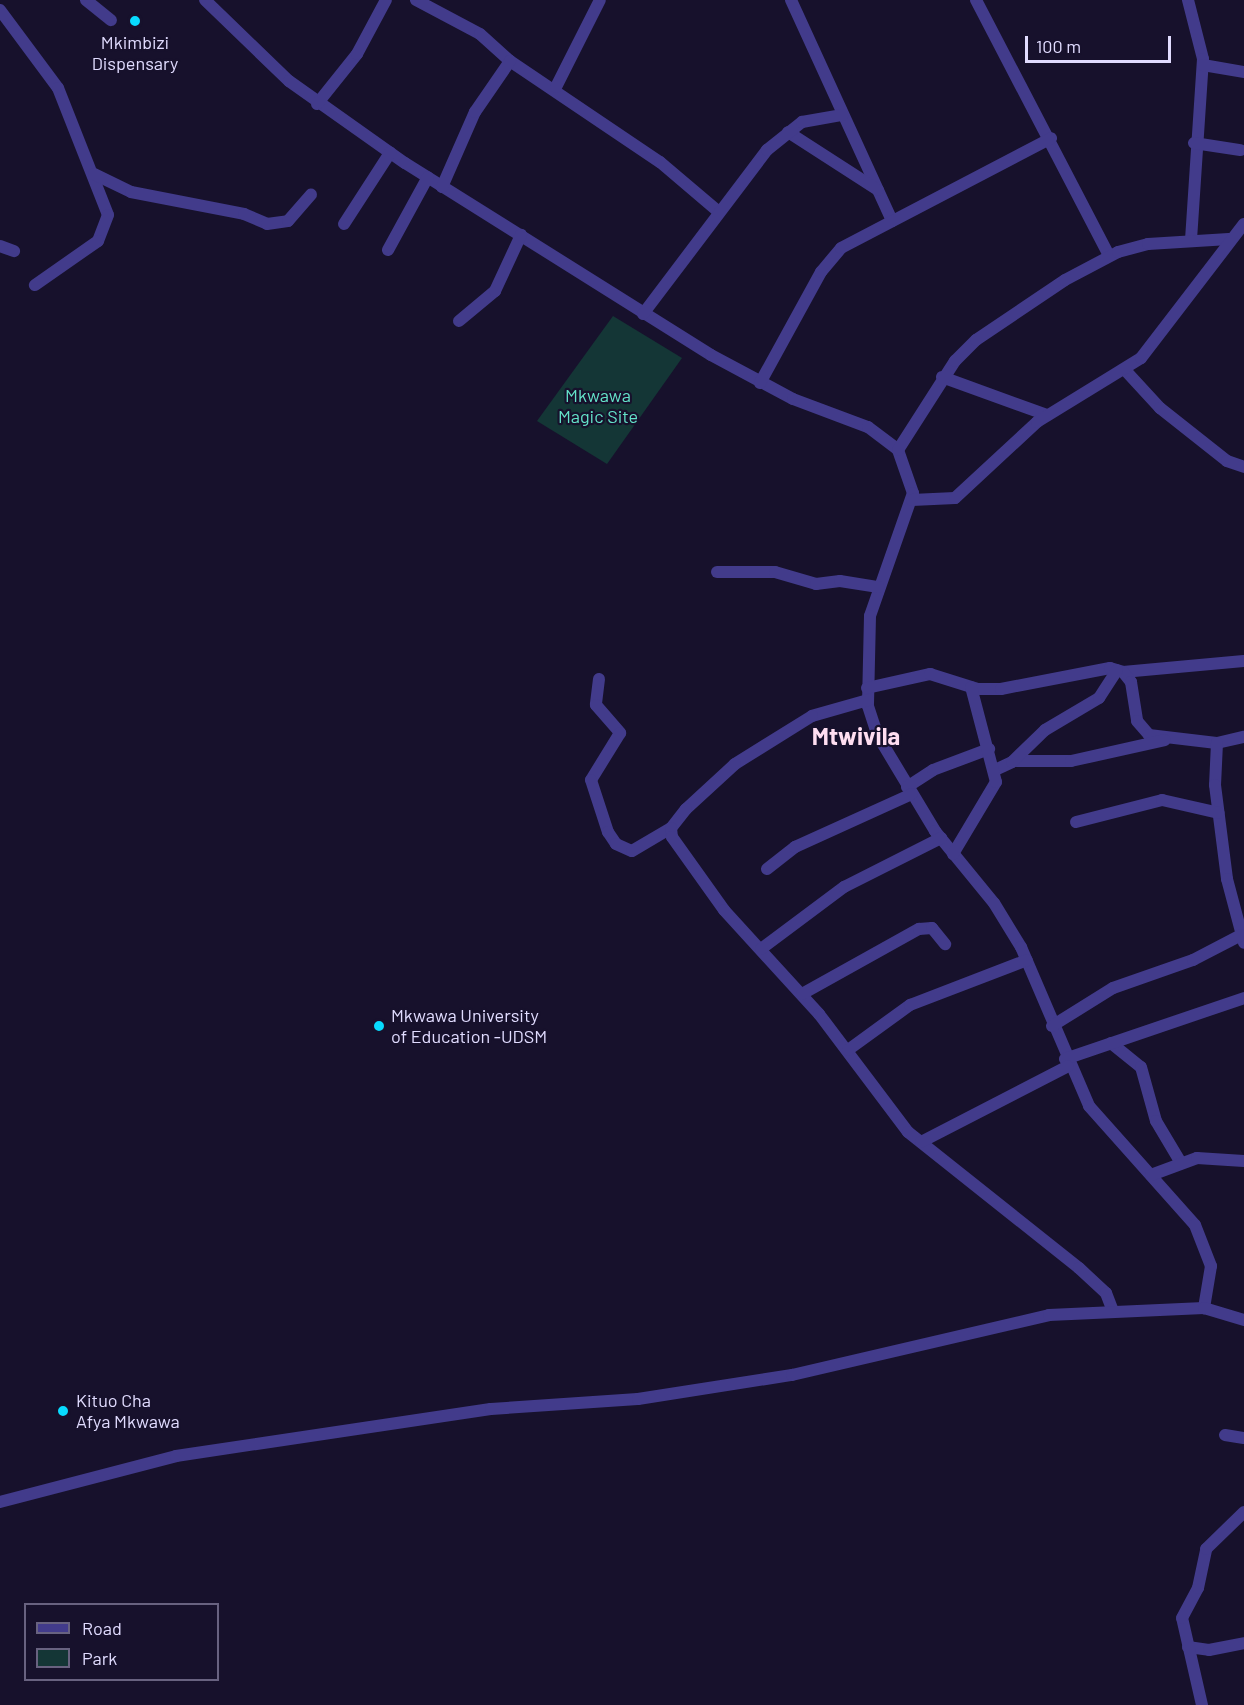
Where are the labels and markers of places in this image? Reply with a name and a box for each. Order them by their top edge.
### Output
marker: Mkimbizi Dispensary [126,12,144,30]
place label: Mkimbizi Dispensary [92,32,178,74]
place label: Mkwawa University of Education -UDSM [391,1005,547,1048]
marker: Mkwawa University of Education -UDSM [372,1019,386,1033]
place label: Kituo Cha Afya Mkwawa [76,1390,180,1432]
marker: Kituo Cha Afya Mkwawa [54,1402,72,1420]

